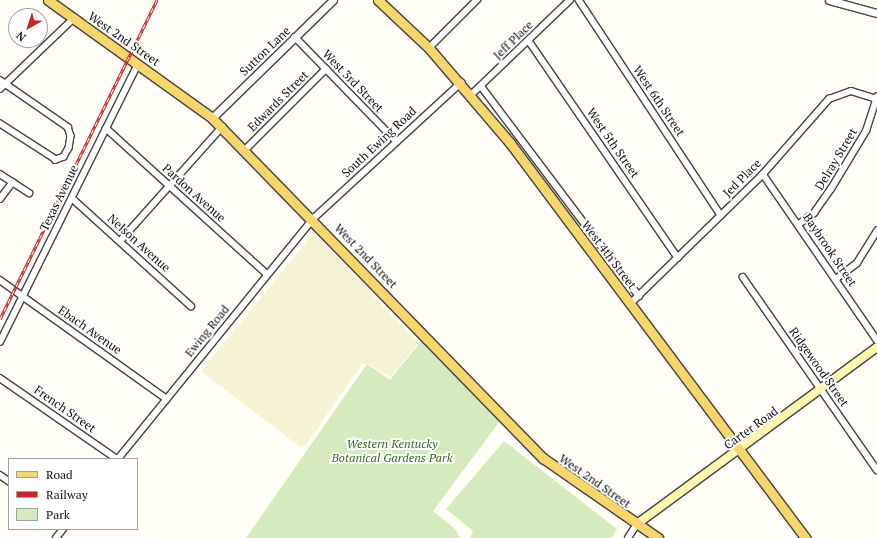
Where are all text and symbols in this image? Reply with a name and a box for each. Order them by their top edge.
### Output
north arrow [8,8,48,48]
street label: West 2nd Street [85,9,163,69]
street label: Jeff Place [490,18,536,62]
street label: Sutton Lane [237,23,293,79]
text: N [13,28,29,45]
street label: West 3rd Street [319,47,387,115]
street label: West 6th Street [630,63,688,139]
street label: Edwards Street [245,68,311,134]
street label: South Ewing Road [339,104,419,180]
street label: West 5th Street [584,105,642,181]
street label: Delray Street [812,125,860,193]
street label: Jed Place [720,156,764,200]
street label: Pardon Avenue [159,161,229,225]
street label: Texas Avenue [37,162,81,234]
street label: Nelson Avenue [105,211,173,275]
street label: Baybrook Street [800,211,860,289]
street label: West 4th Street [579,218,639,292]
street label: West 2nd Street [332,221,400,291]
street label: Ewing Road [182,302,232,360]
street label: Ebach Avenue [55,303,125,357]
street label: Ridgewood Street [786,324,852,410]
street label: French Street [31,382,99,436]
street label: Carter Road [721,404,781,452]
park label: Western Kentucky Botanical Gardens Park [332,437,452,465]
street label: West 2nd Street [556,451,634,511]
legend [8,458,138,530]
text: Road [46,467,73,482]
text: Railway [46,487,88,502]
text: Park [46,507,70,522]

